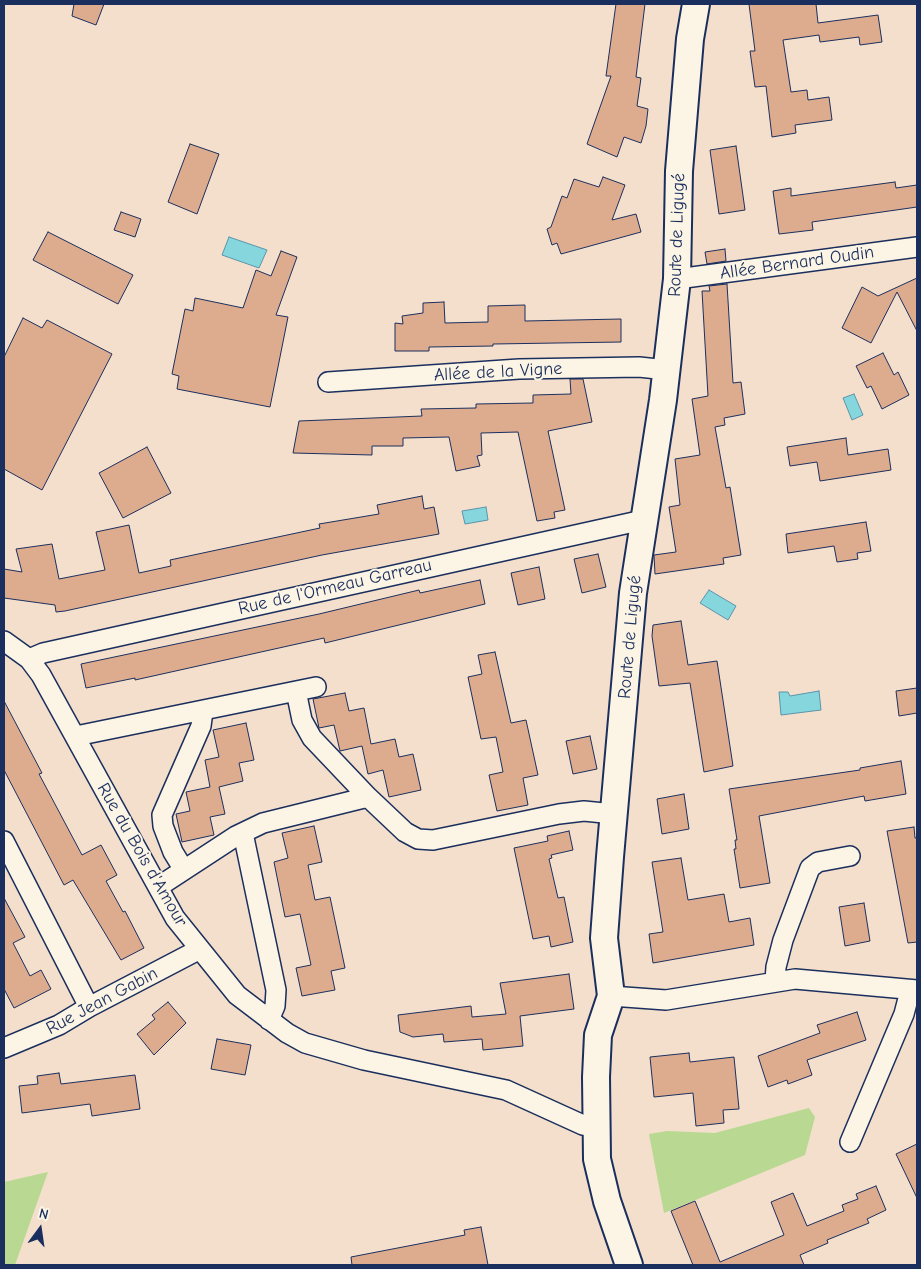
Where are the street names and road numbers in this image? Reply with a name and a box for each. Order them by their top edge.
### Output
street label: Route de Ligugé [664,173,690,297]
street label: Allée Bernard Oudin [719,241,875,285]
street label: Allée de la Vigne [433,358,563,386]
street label: Rue de l'Ormeau Garreau [236,554,434,620]
street label: Route de Ligugé [614,574,646,700]
street label: Rue du Bois d'Amour [92,779,192,931]
street label: Rue Jean Gabin [42,963,162,1039]

